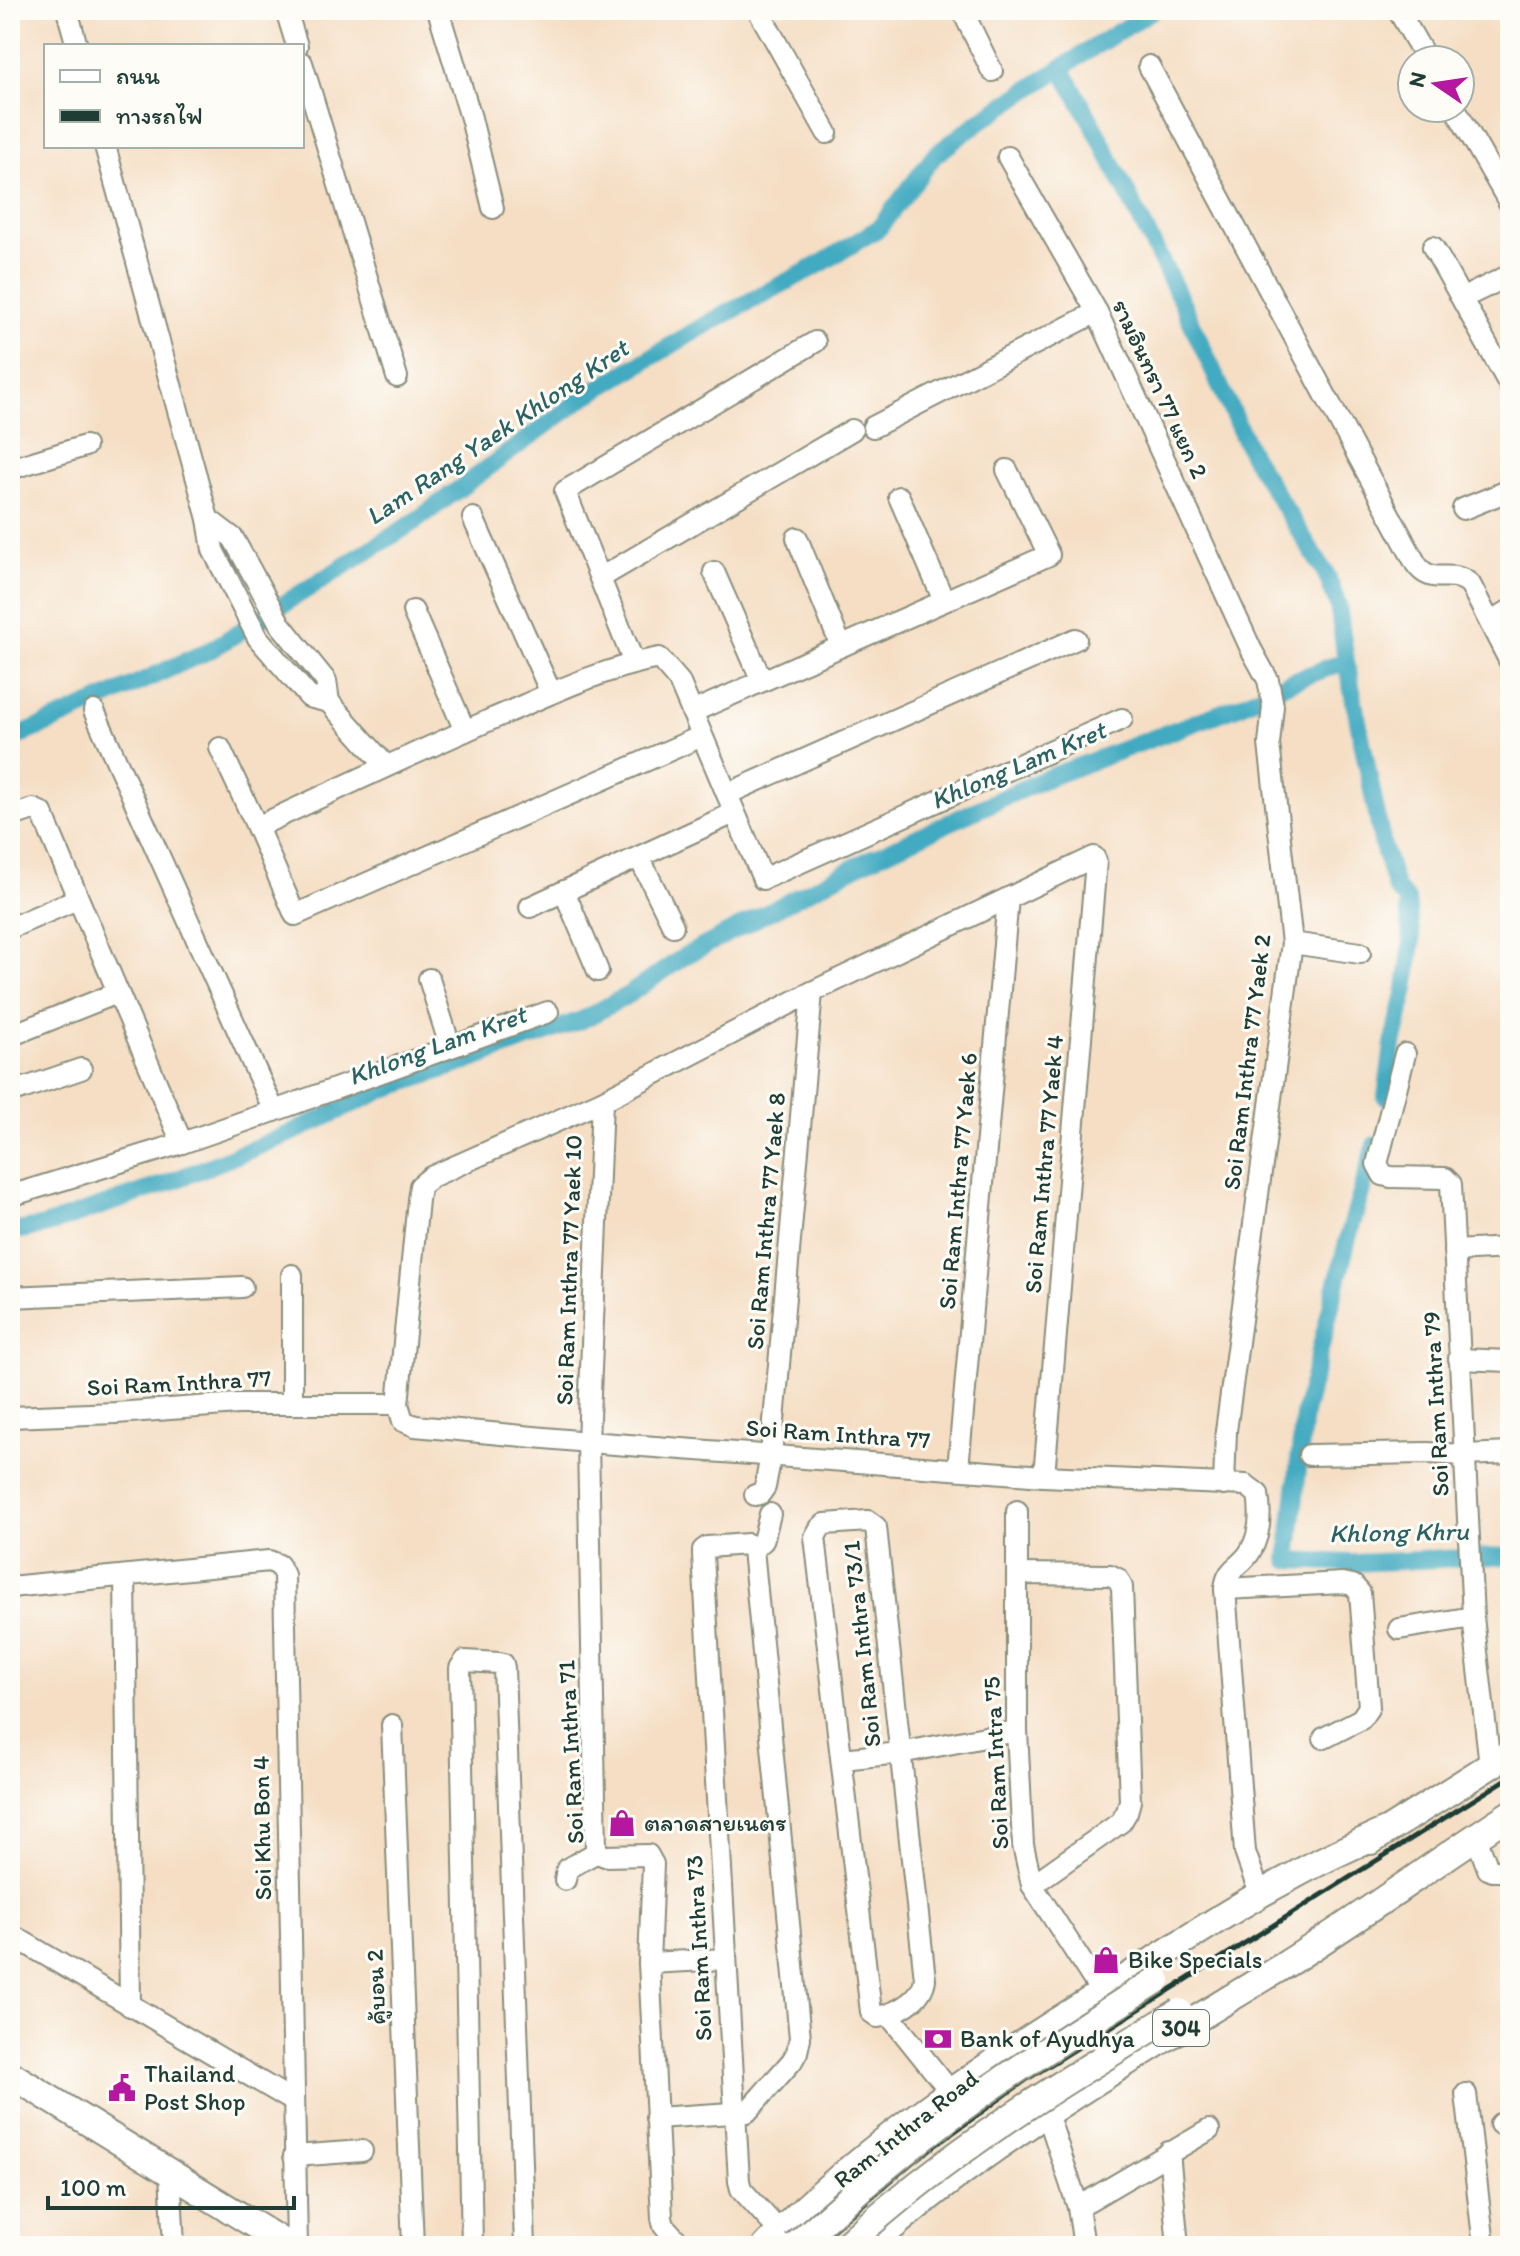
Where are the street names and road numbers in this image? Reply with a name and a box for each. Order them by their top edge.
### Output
street label: รามอินทรา 77 แยก 2 [1106,295,1215,483]
street label: Soi Ram Inthra 77 Yaek 2 [1216,932,1277,1192]
street label: Soi Ram Inthra 77 Yaek 4 [1018,1034,1069,1294]
street label: Soi Ram Inthra 77 Yaek 6 [932,1051,983,1311]
street label: Soi Ram Inthra 77 Yaek 8 [740,1091,791,1351]
street label: Soi Ram Inthra 77 Yaek 10 [549,1134,588,1406]
street label: Soi Ram Inthra 79 [1416,1311,1455,1497]
street label: Soi Ram Inthra 77 [86,1363,272,1402]
street label: Soi Ram Inthra 77 [745,1413,931,1454]
street label: Soi Ram Inthra 73/1 [836,1540,887,1749]
street label: Soi Ram Inthra 71 [551,1659,590,1845]
street label: Soi Ram Intra 75 [976,1676,1015,1850]
street label: Soi Khu Bon 4 [246,1755,277,1901]
street label: Soi Ram Inthra 73 [679,1854,718,2042]
street label: คู้บอน 2 [360,1948,393,2025]
road number: 304 [1153,2010,1209,2046]
street label: Ram Inthra Road [828,2063,984,2194]

